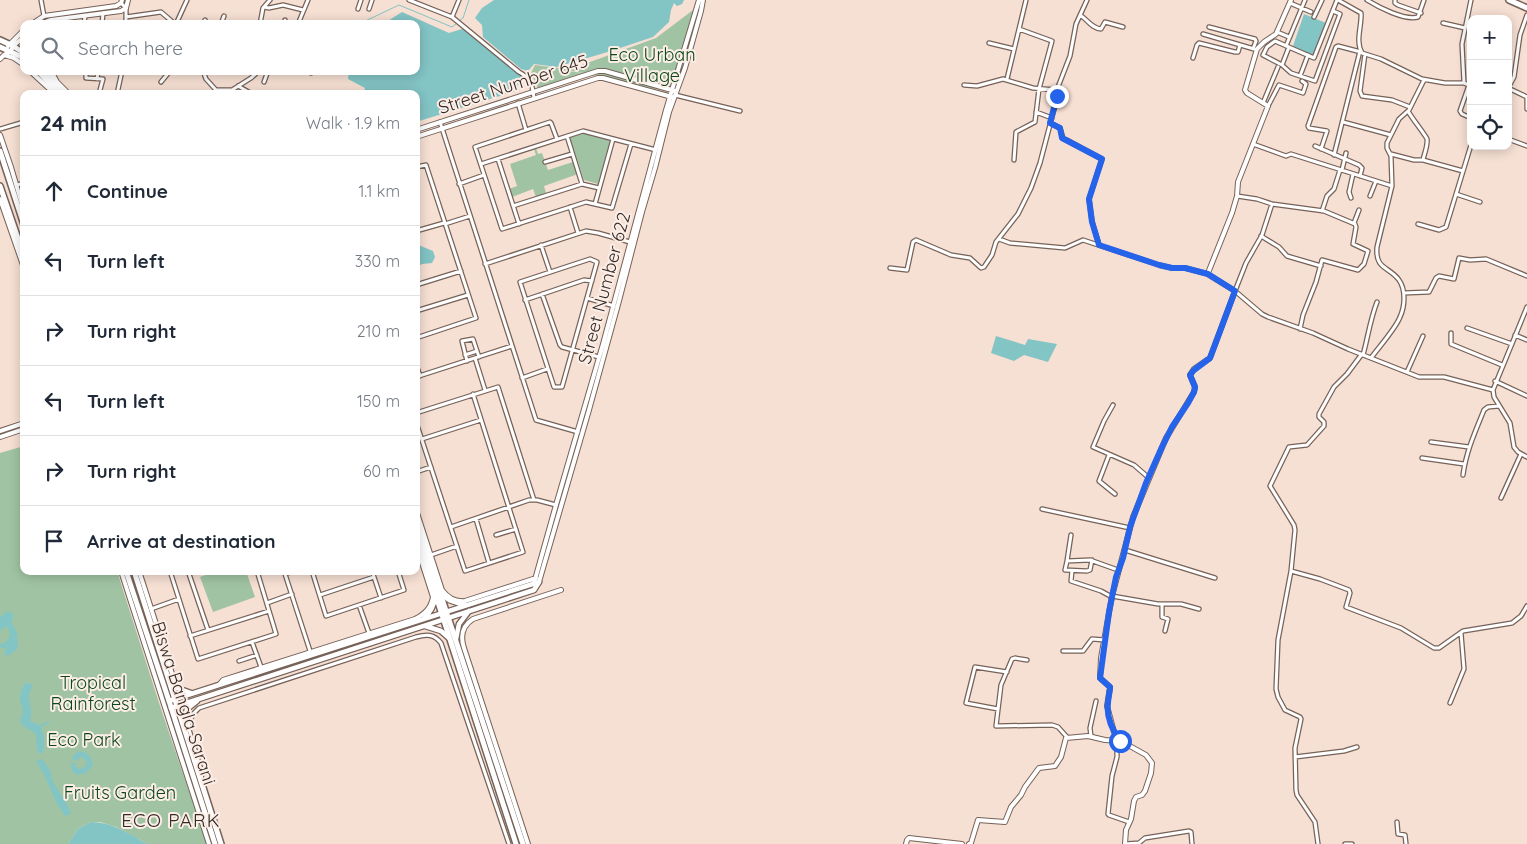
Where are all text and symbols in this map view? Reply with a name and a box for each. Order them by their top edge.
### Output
map controls [1467,15,1512,150]
button: + [1467,15,1512,60]
search box [20,20,420,75]
icon: search [38,34,66,62]
text: Search here [78,36,183,60]
park label: Eco Urban Village [608,43,696,87]
street label: Street Number 645 [435,49,591,119]
button: − [1467,60,1512,105]
route end [1046,85,1069,108]
button: locate [1467,105,1512,150]
text: 24 min [40,110,107,136]
text: Walk · 1.9 km [306,113,400,133]
icon: ahead [40,177,68,205]
text: Continue [87,179,168,203]
text: 1.1 km [358,181,400,201]
street label: Street Number 622 [573,209,635,367]
icon: left [40,247,68,275]
text: Turn left [87,249,165,273]
text: 330 m [355,251,400,271]
icon: right [40,317,68,345]
text: Turn right [87,319,176,343]
text: 210 m [357,321,400,341]
icon: left [40,387,68,415]
text: Turn left [87,389,165,413]
text: 150 m [357,391,400,411]
icon: right [40,457,68,485]
text: Turn right [87,459,176,483]
text: 60 m [363,461,400,481]
icon: arrive [40,527,68,555]
text: Arrive at destination [87,529,276,553]
street label: Biswa Bangla Sarani [147,618,221,788]
park label: Tropical Rainforest [50,671,136,715]
park label: Eco Park [47,728,121,751]
route start [1109,730,1132,753]
park label: Fruits Garden [64,781,176,804]
district label: ECO PARK [121,808,221,832]

